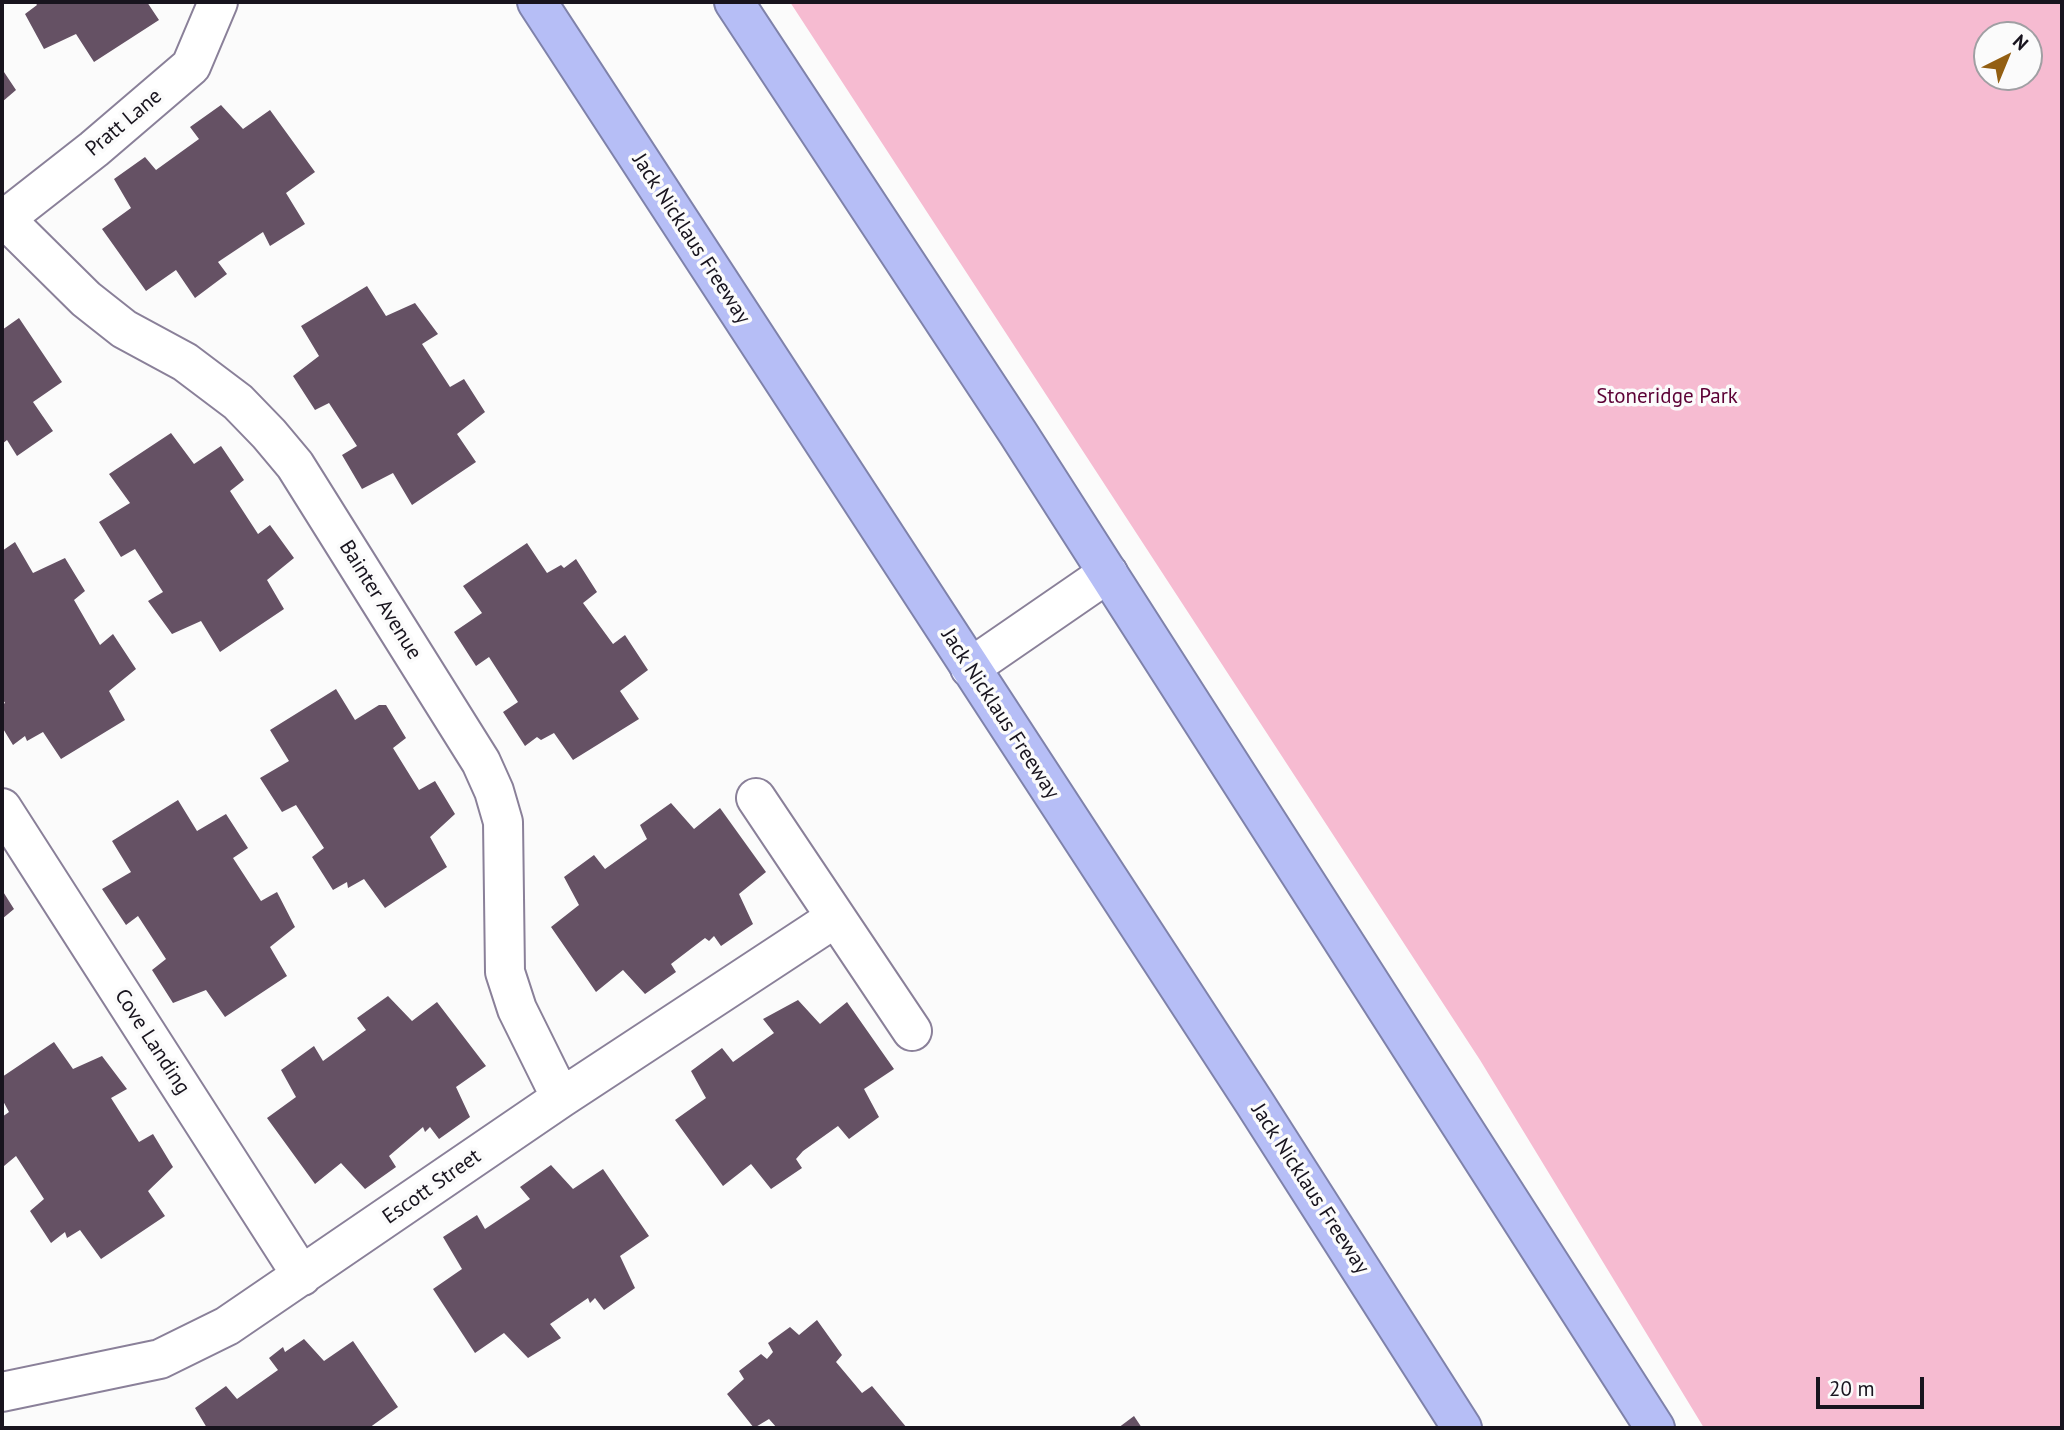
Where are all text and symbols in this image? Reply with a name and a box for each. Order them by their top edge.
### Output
north arrow [1973,21,2043,91]
text: N [2008,29,2034,55]
street label: Pratt Lane [81,84,167,162]
street label: Jack Nicklaus Freeway [627,149,755,329]
park label: Stoneridge Park [1596,384,1738,410]
street label: Bainter Avenue [333,536,427,664]
street label: Jack Nicklaus Freeway [936,624,1064,804]
street label: Cove Landing [109,985,195,1099]
street label: Jack Nicklaus Freeway [1246,1099,1374,1279]
street label: Escott Street [378,1144,486,1230]
scale bar [1819,1364,1927,1408]
text: 20 m [1829,1375,1875,1402]

